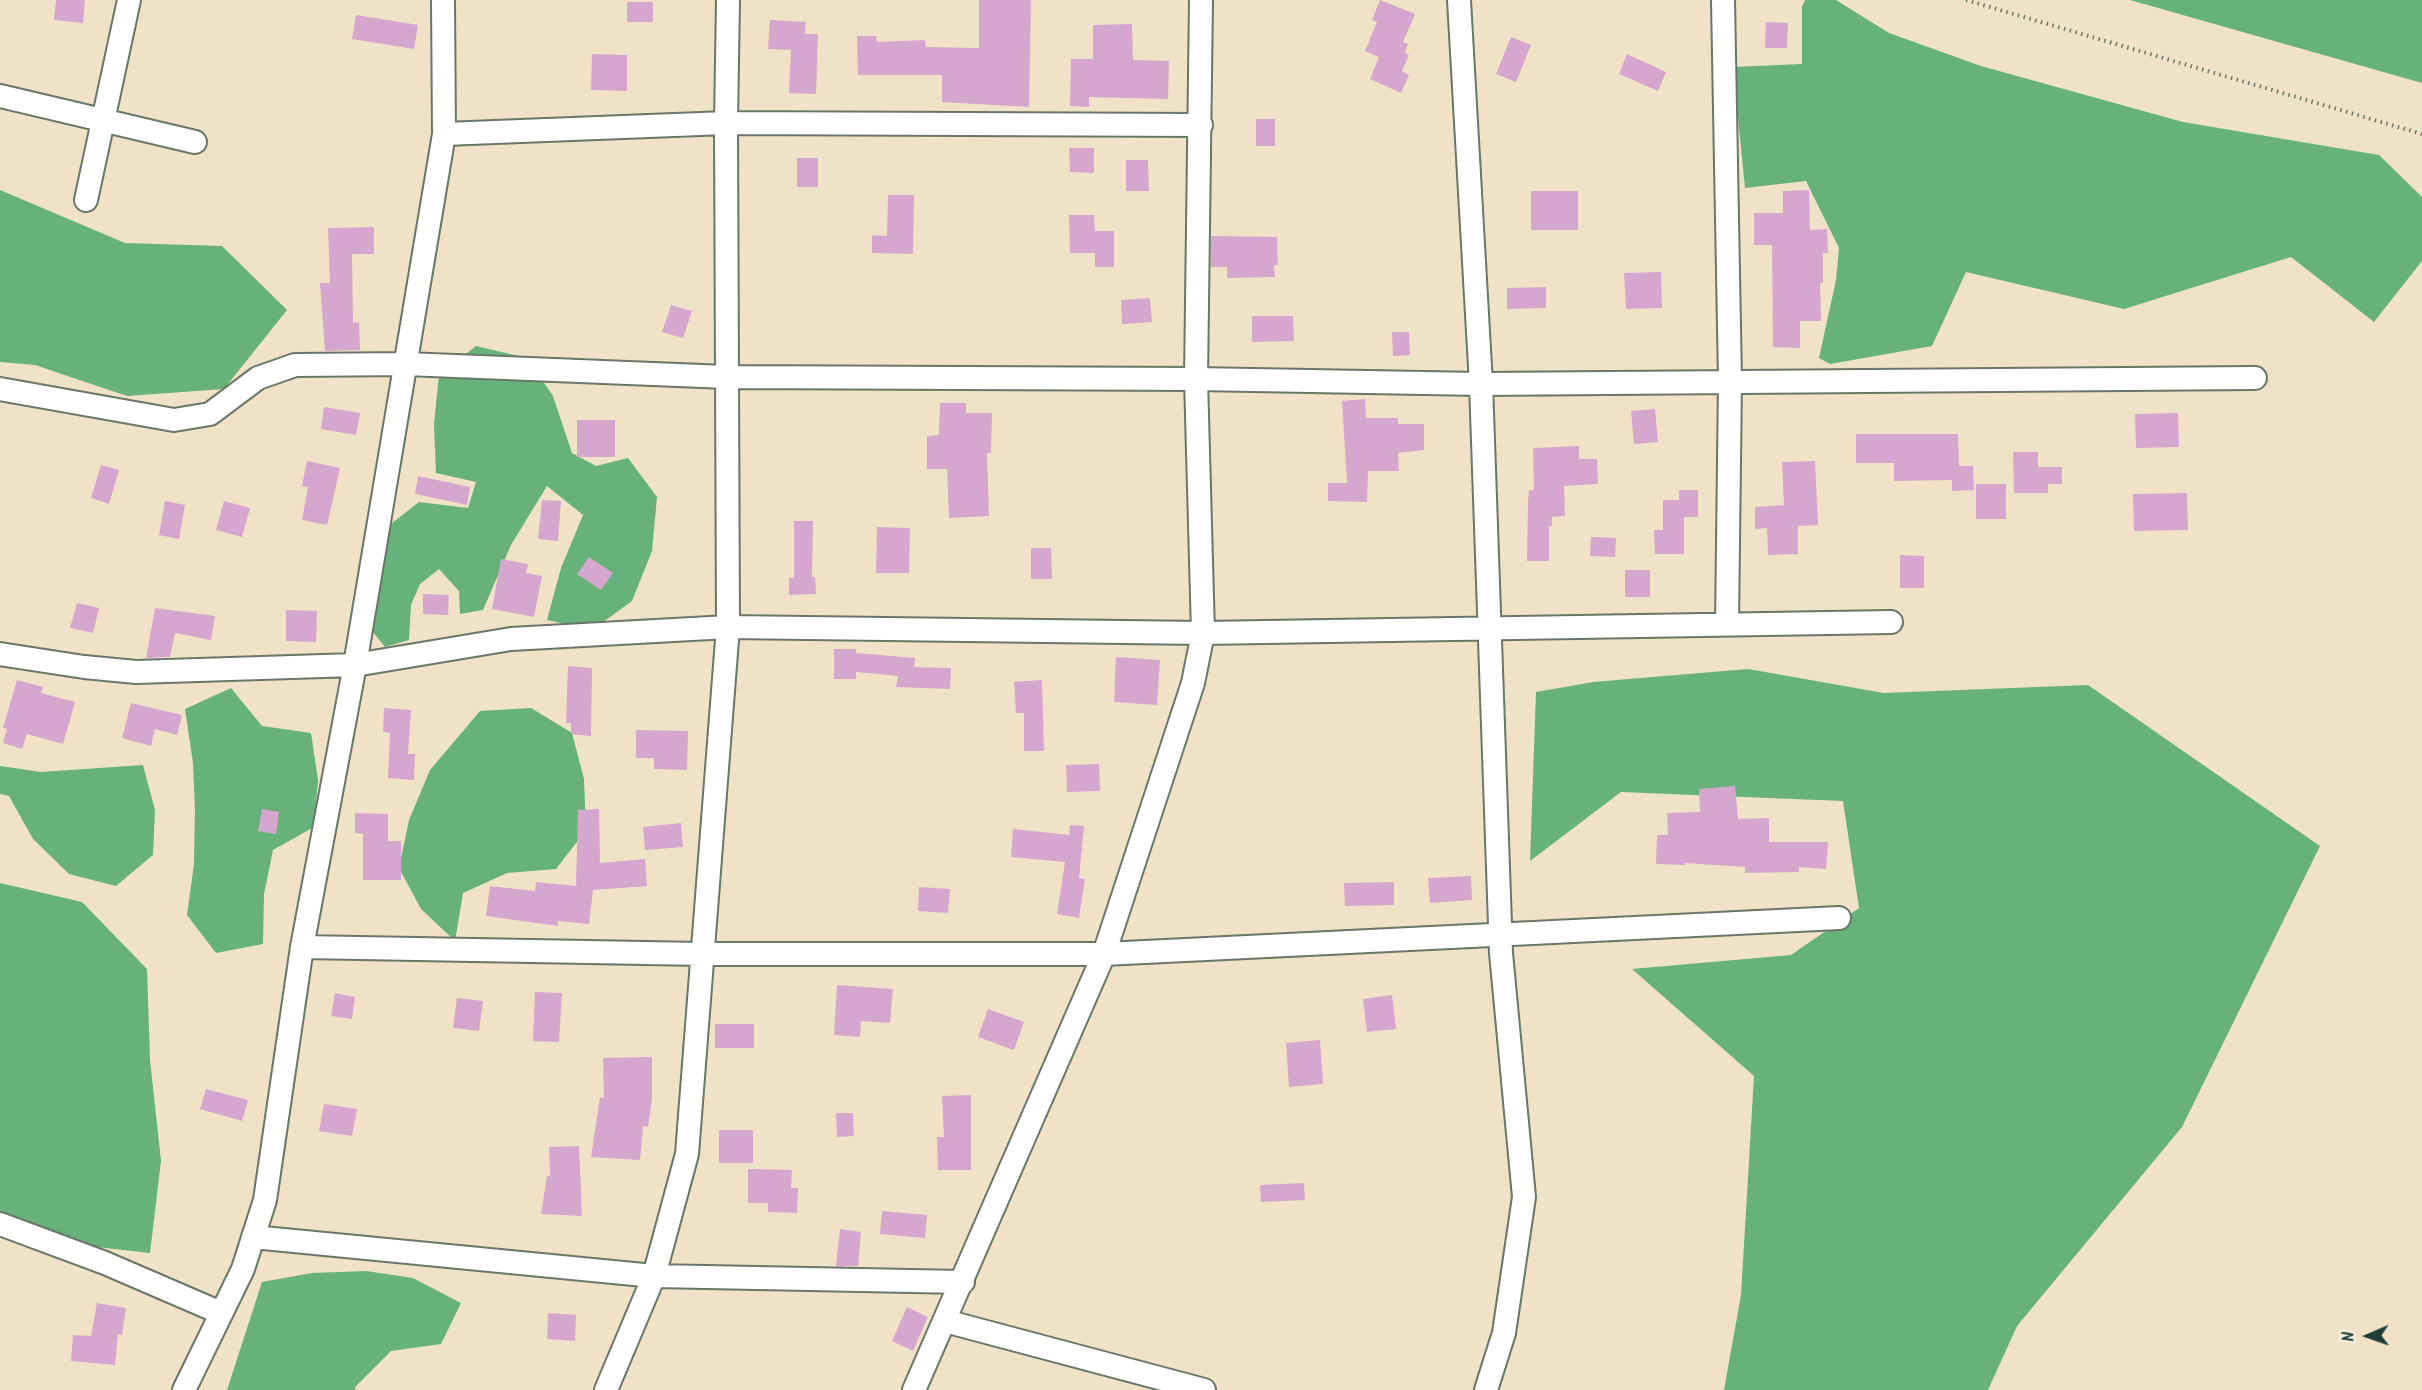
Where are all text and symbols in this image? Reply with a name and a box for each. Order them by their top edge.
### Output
north arrow [2338,1306,2398,1366]
text: N [2337,1331,2362,1342]

